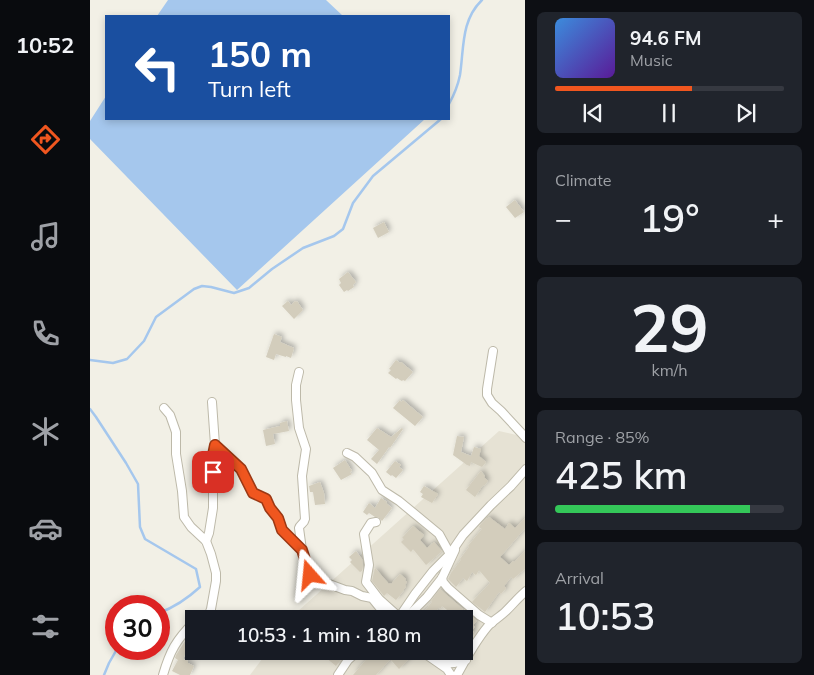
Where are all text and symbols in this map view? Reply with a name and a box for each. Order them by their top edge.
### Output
text: 94.6 FM [630,26,702,50]
text: 10:52 [16,31,74,59]
text: 150 m [208,32,312,76]
icon: left [125,35,190,100]
text: Music [630,50,673,70]
text: Turn left [208,75,291,103]
icon: previous [579,99,607,127]
icon: pause [655,99,683,127]
icon: next [732,99,760,127]
icon: directions [28,122,63,157]
text: Climate [555,170,611,190]
text: 19° [640,194,699,242]
text: − [555,201,572,236]
text: + [767,201,784,236]
icon: music [28,219,63,254]
text: 29 [630,287,709,368]
icon: phone [28,316,63,351]
text: km/h [651,360,688,380]
icon: climate [28,414,63,449]
text: Range · 85% [555,427,650,447]
pin [192,451,234,493]
text: 425 km [555,451,688,499]
icon: arrive [199,458,227,486]
icon: car [28,511,63,546]
position arrow [283,548,335,600]
text: Arrival [555,568,604,588]
text: 10:53 [555,592,655,640]
speed limit sign: 30 [105,595,170,660]
icon: filters [28,609,63,644]
text: 10:53 · 1 min · 180 m [236,623,422,647]

